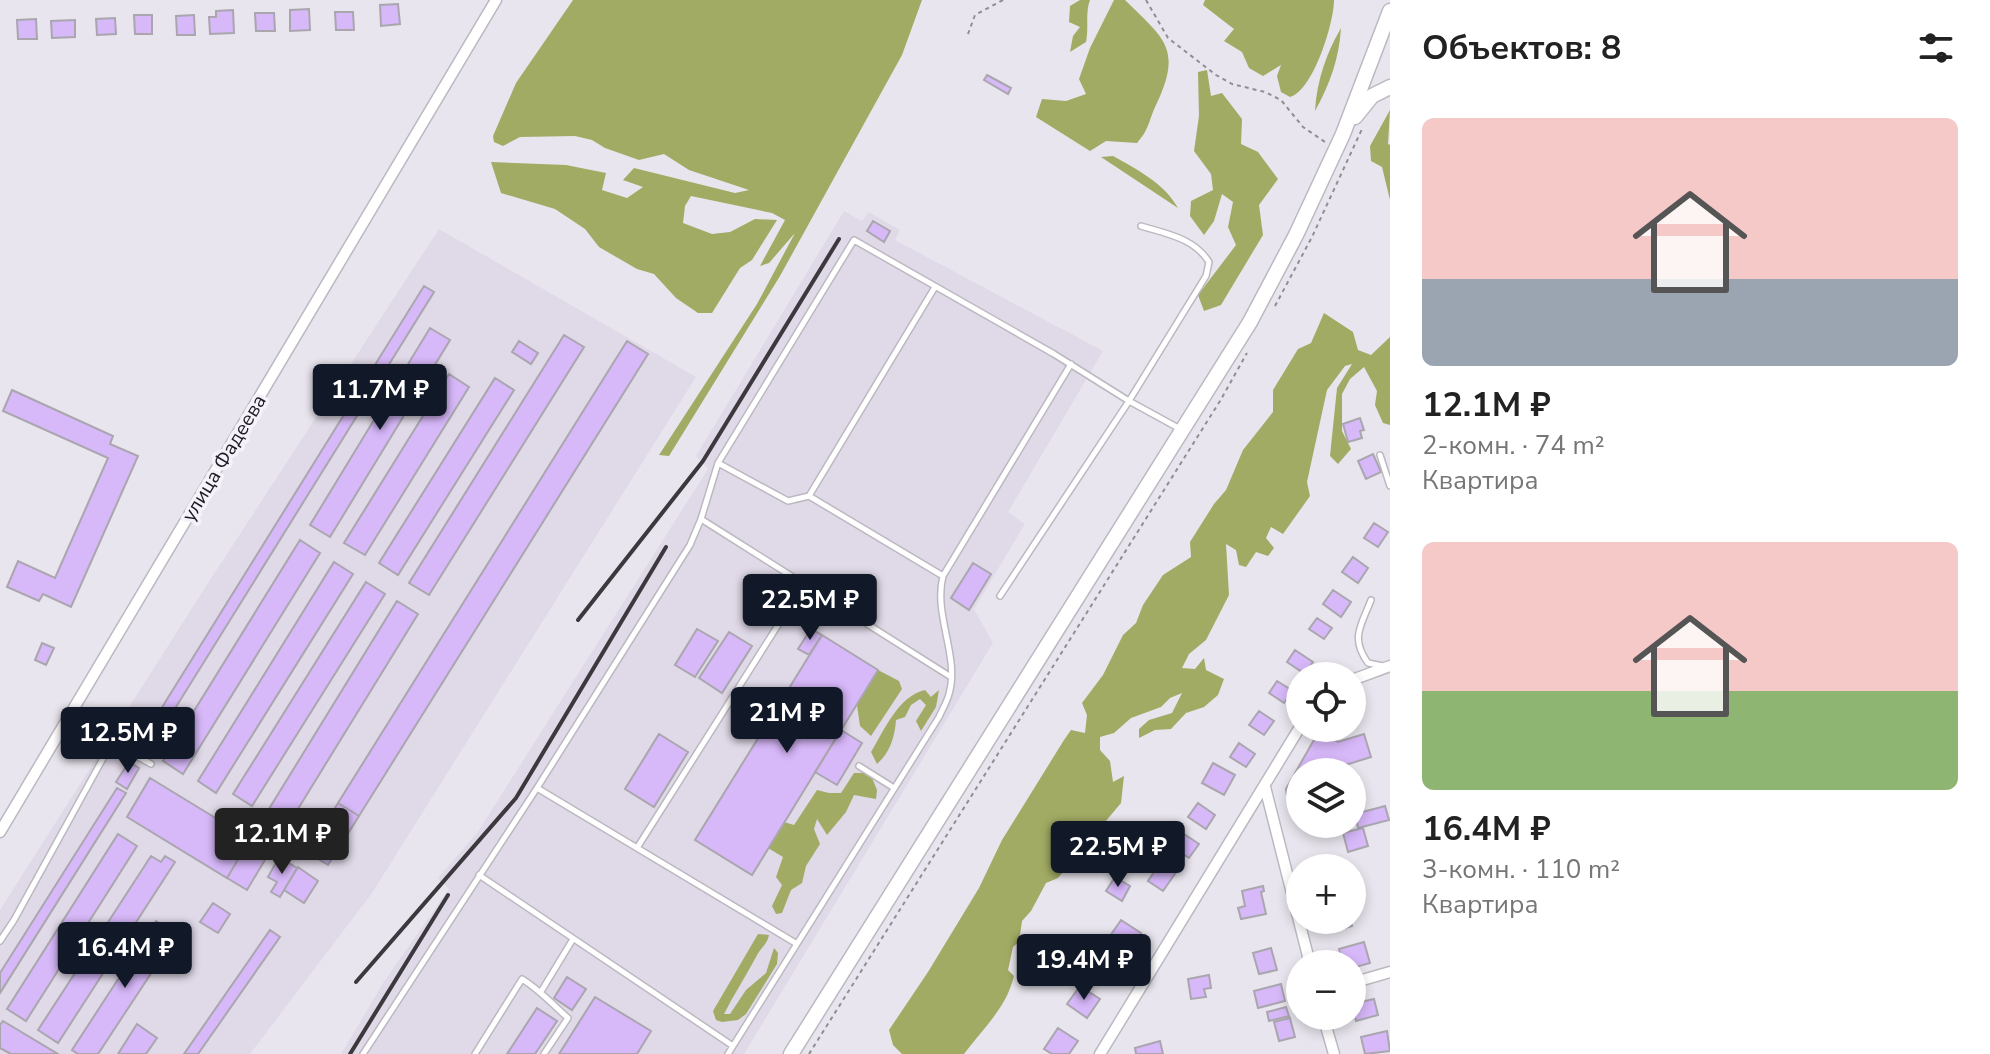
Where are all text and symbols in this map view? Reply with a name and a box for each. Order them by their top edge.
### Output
text: Объектов: 8 [1422,25,1621,71]
icon: filters [1914,26,1958,70]
icon: home [1618,170,1762,314]
pin: 11.7M ₽ [306,364,454,432]
text: 11.7M ₽ [331,372,429,407]
text: 12.1M ₽ [1422,382,1551,428]
street label: улица Фадеева [175,389,273,527]
text: 2-комн. · 74 m² [1422,428,1605,463]
text: Квартира [1422,463,1538,498]
pin: 22.5M ₽ [736,574,884,642]
text: 22.5M ₽ [761,582,859,617]
icon: home [1618,594,1762,738]
map controls [1286,662,1366,1030]
button: locate [1286,662,1366,742]
pin: 21M ₽ [731,687,843,755]
text: 21M ₽ [749,695,825,730]
pin: 12.5M ₽ [54,707,202,775]
text: 12.5M ₽ [79,715,177,750]
button: layers [1286,758,1366,838]
text: 16.4M ₽ [1422,806,1551,852]
pin: 12.1M ₽ [208,808,356,876]
text: 12.1M ₽ [233,816,331,851]
pin: 22.5M ₽ [1044,821,1192,889]
text: 22.5M ₽ [1069,829,1167,864]
text: 3-комн. · 110 m² [1422,852,1620,887]
button: + [1286,854,1366,934]
text: Квартира [1422,887,1538,922]
pin: 16.4M ₽ [51,922,199,990]
text: 16.4M ₽ [76,930,174,965]
pin: 19.4M ₽ [1010,934,1158,1002]
text: 19.4M ₽ [1035,942,1133,977]
button: − [1286,950,1366,1030]

